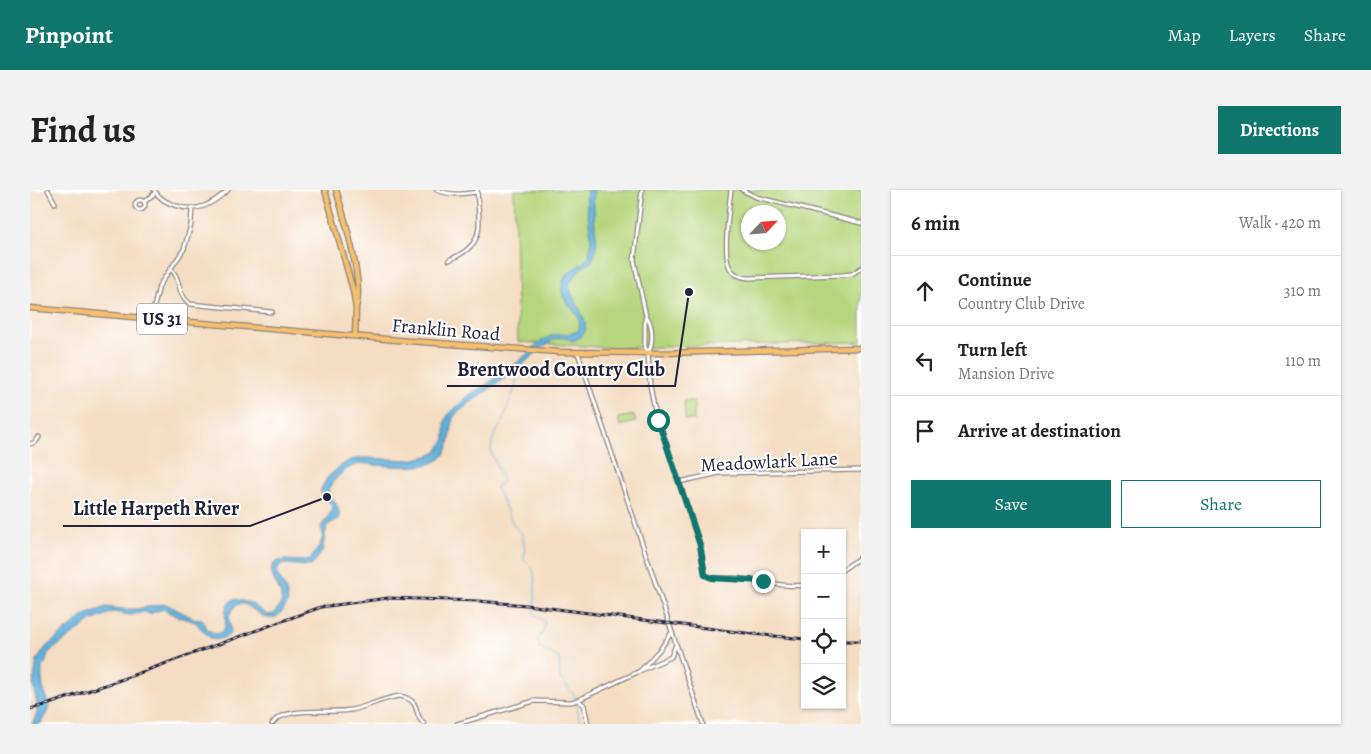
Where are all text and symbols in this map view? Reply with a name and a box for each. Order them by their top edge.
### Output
text: Pinpoint [25,19,113,51]
text: Map [1168,23,1201,47]
text: Layers [1229,23,1276,47]
text: Share [1304,23,1346,47]
text: Find us [30,106,136,154]
button: Directions [1218,106,1341,154]
north arrow [741,205,786,250]
text: 6 min [911,209,960,237]
text: Walk · 420 m [1239,212,1321,234]
text: Continue [958,267,1032,293]
icon: ahead [911,277,939,305]
text: 310 m [1284,280,1321,302]
text: Country Club Drive [958,293,1085,315]
road number: US 31 [137,304,187,334]
street label: Franklin Road [391,312,502,348]
text: Turn left [958,337,1027,363]
icon: left [911,347,939,375]
text: 110 m [1285,350,1321,372]
callout: Brentwood Country Club [447,351,675,386]
text: Brentwood Country Club [457,356,665,383]
text: Mansion Drive [958,363,1054,385]
route start [647,409,670,432]
icon: arrive [911,417,939,445]
text: Arrive at destination [958,418,1121,444]
street label: Meadowlark Lane [700,445,838,479]
button: Save [911,480,1111,528]
button: Share [1121,480,1321,528]
callout: Little Harpeth River [63,491,250,526]
text: Little Harpeth River [73,495,239,522]
map controls [801,529,846,709]
button: + [801,529,846,574]
route end [752,570,775,593]
button: − [801,574,846,619]
button: locate [801,619,846,664]
button: layers [801,664,846,709]

